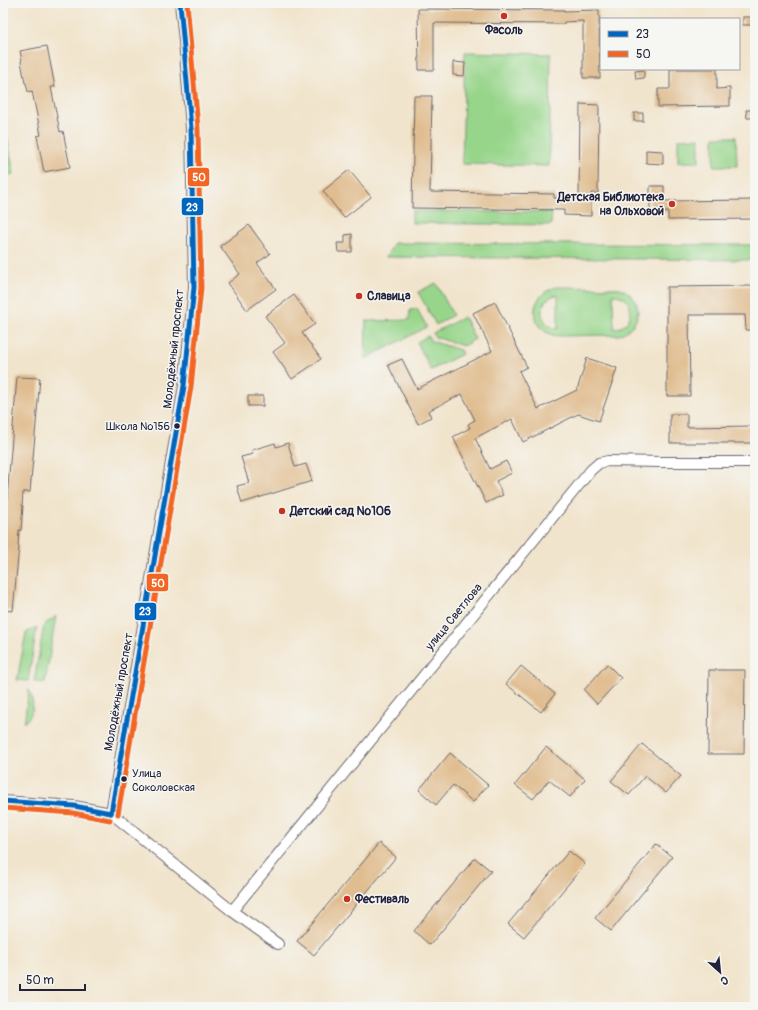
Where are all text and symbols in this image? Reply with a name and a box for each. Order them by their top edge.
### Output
marker: Фасоль [499,11,509,21]
legend [600,18,740,70]
place label: Фасоль [484,23,523,38]
text: 23 [636,27,649,42]
text: 50 [636,47,651,62]
line badge: 50 [187,167,210,187]
text: 50 [192,171,206,184]
place label: Детская Библиотека на Ольховой [557,190,664,219]
line badge: 23 [181,197,204,216]
marker: Детская Библиотека на Ольховой [667,199,677,209]
text: 23 [186,201,198,214]
street label: Молодёжный проспект [160,289,188,409]
place label: Славица [367,289,411,304]
marker: Славица [354,291,364,301]
place label: Школа №156 [106,420,170,433]
marker: Школа №156 [172,421,182,431]
place label: Детский сад №106 [289,504,391,519]
marker: Детский сад №106 [277,506,287,516]
line badge: 50 [146,573,169,592]
text: 50 [151,577,165,590]
street label: улица Светлова [422,580,486,654]
line badge: 23 [134,602,157,621]
text: 23 [139,605,151,618]
street label: Молодёжный проспект [101,632,137,752]
place label: Улица Соколовская [132,767,195,794]
marker: Улица Соколовская [119,774,129,784]
place label: Фестиваль [354,892,410,907]
marker: Фестиваль [342,894,352,904]
north arrow [700,952,740,992]
scale bar [20,966,85,992]
text: 50 m [26,973,54,988]
text: С [718,973,730,988]

